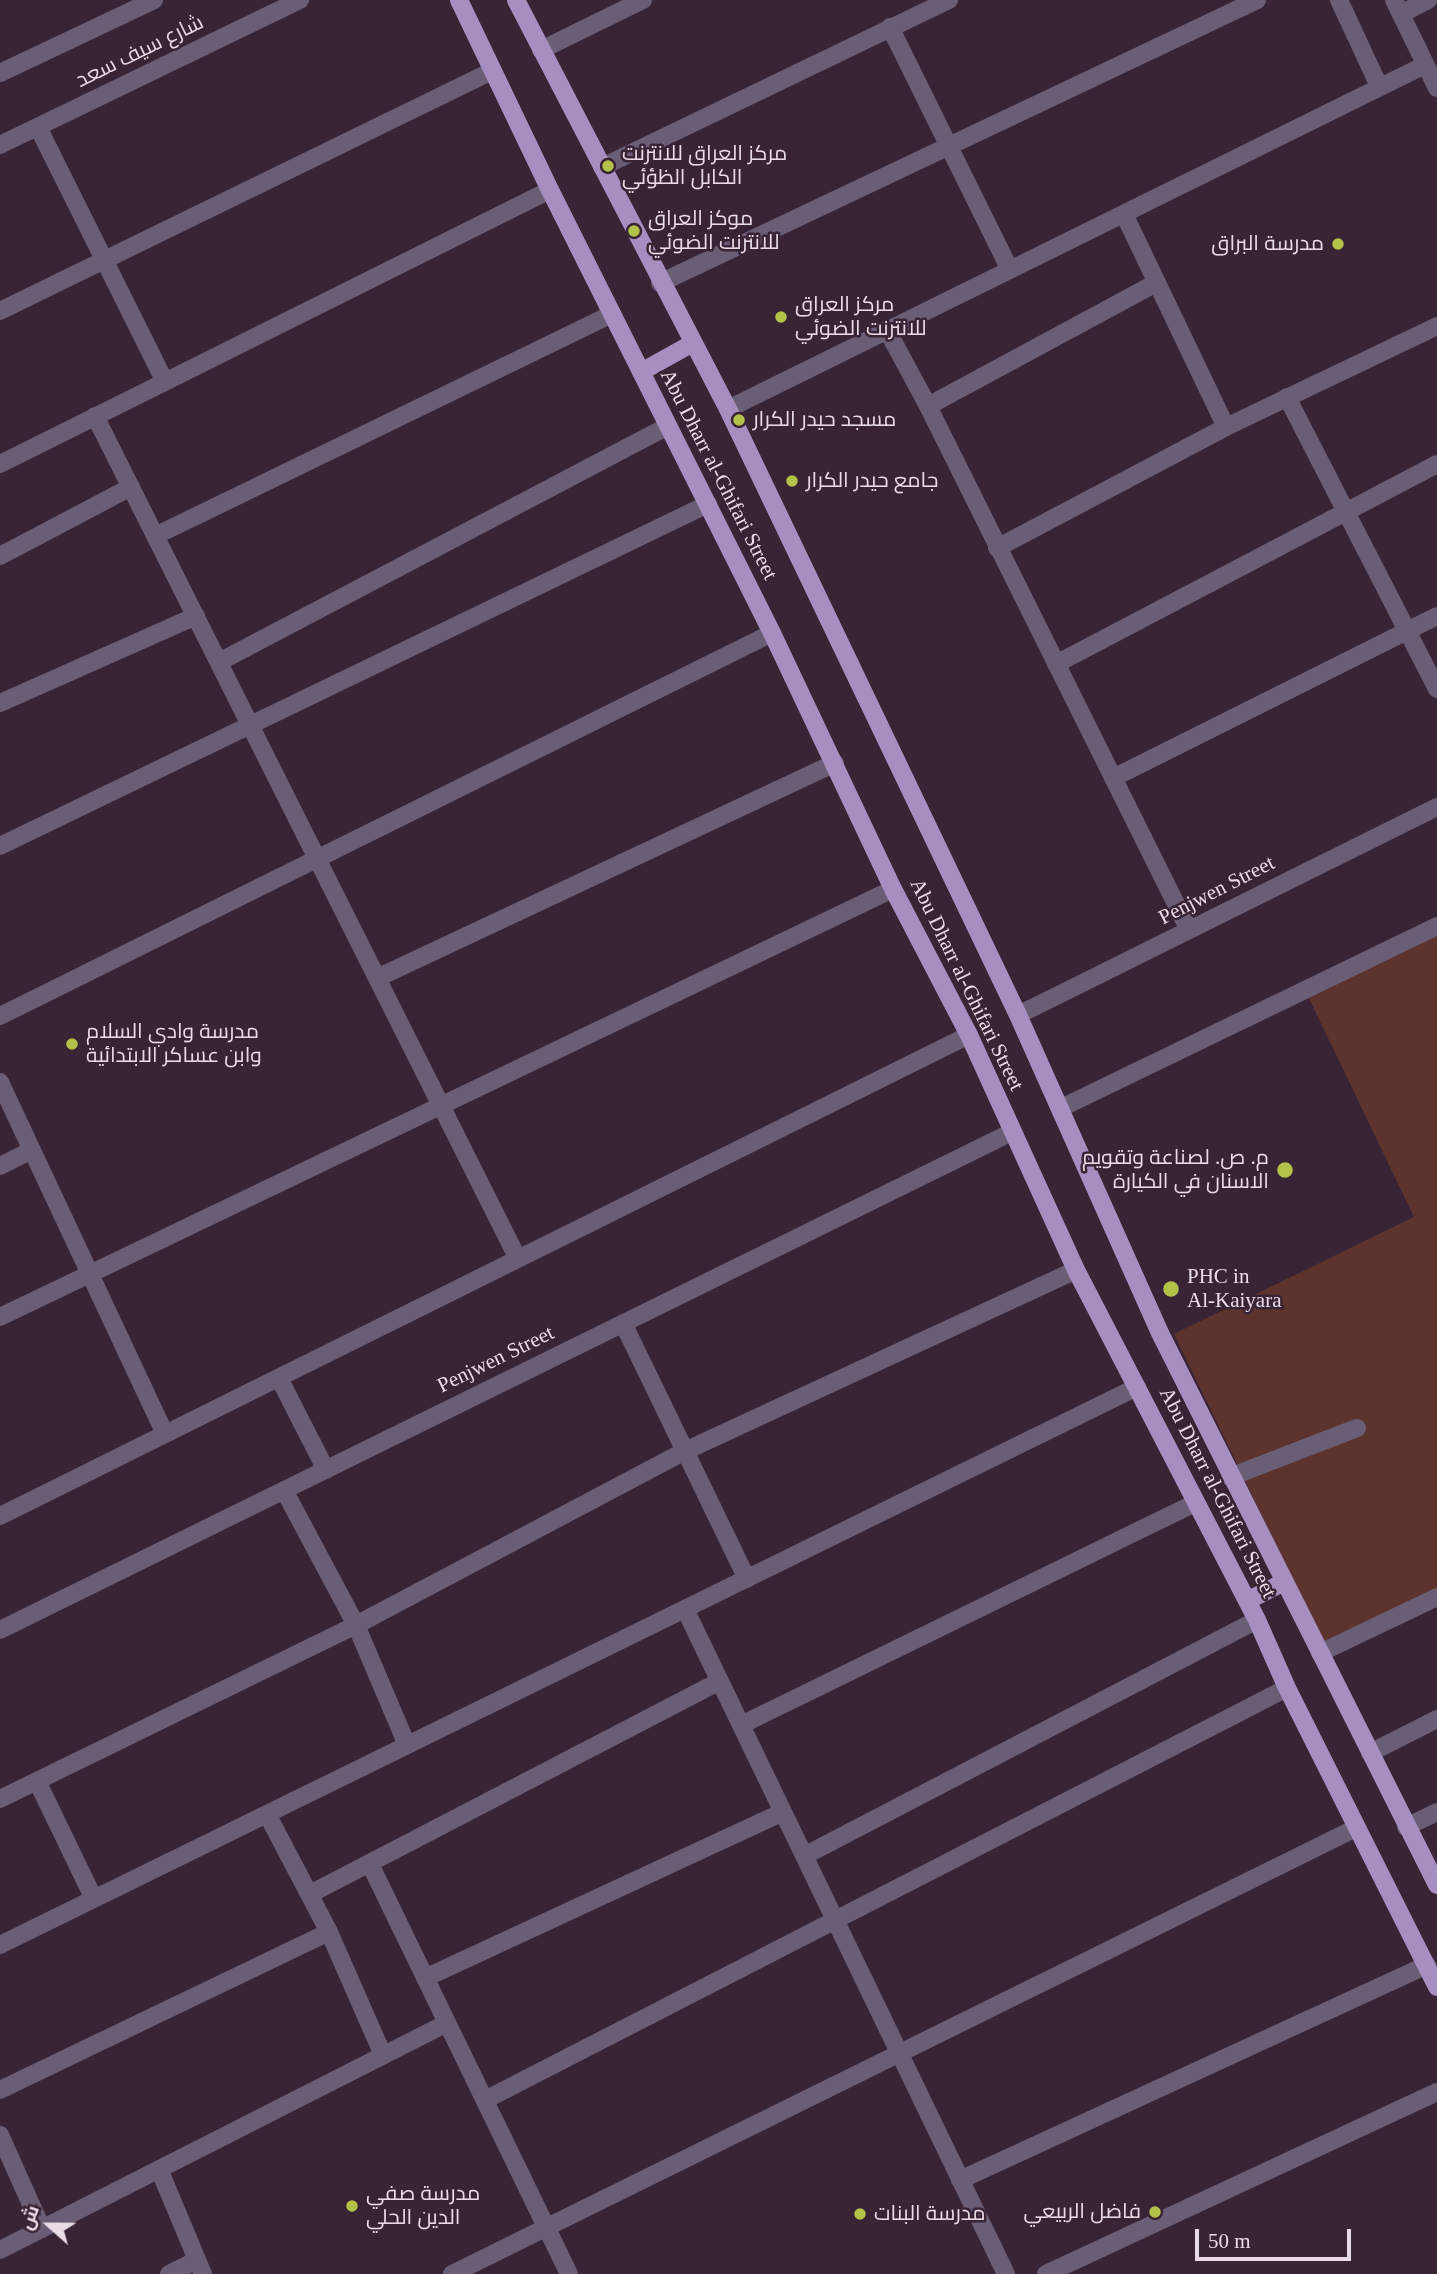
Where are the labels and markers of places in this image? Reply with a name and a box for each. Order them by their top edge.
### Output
place label: مركز العراق للانترنت الكابل الظؤئي [622,141,787,191]
marker: مركز العراق للانترنت الكابل الظؤئي [600,158,616,174]
place label: موكز العراق للانترنت الضوئي [648,206,780,256]
marker: موكز العراق للانترنت الضوئي [626,223,642,239]
place label: مدرسة البراق [1211,231,1324,257]
marker: مدرسة البراق [1330,236,1346,252]
place label: مركز العراق للانترنت الضوئي [795,292,927,342]
marker: مركز العراق للانترنت الضوئي [773,309,789,325]
place label: مسجد حيدر الكرار [753,407,896,433]
marker: مسجد حيدر الكرار [731,412,747,428]
place label: جامع حيدر الكرار [806,468,938,494]
marker: جامع حيدر الكرار [784,473,800,489]
place label: مدرسة وادي السلام وابن عساكر الابتدائية [86,1019,262,1069]
marker: مدرسة وادي السلام وابن عساكر الابتدائية [64,1036,80,1052]
place label: م. ص. لصناعة وتقويم الاسنان في الكيارة [1082,1145,1269,1195]
marker: م. ص. لصناعة وتقويم الاسنان في الكيارة [1275,1160,1295,1180]
place label: PHC in Al-Kaiyara [1187,1264,1281,1314]
marker: PHC in Al-Kaiyara [1161,1279,1181,1299]
place label: مدرسة صفي الدين الحلي [366,2181,480,2231]
marker: مدرسة صفي الدين الحلي [344,2198,360,2214]
place label: فاضل الربيعي [1023,2199,1141,2225]
place label: مدرسة البنات [874,2201,986,2227]
marker: فاضل الربيعي [1147,2204,1163,2220]
marker: مدرسة البنات [852,2206,868,2222]

